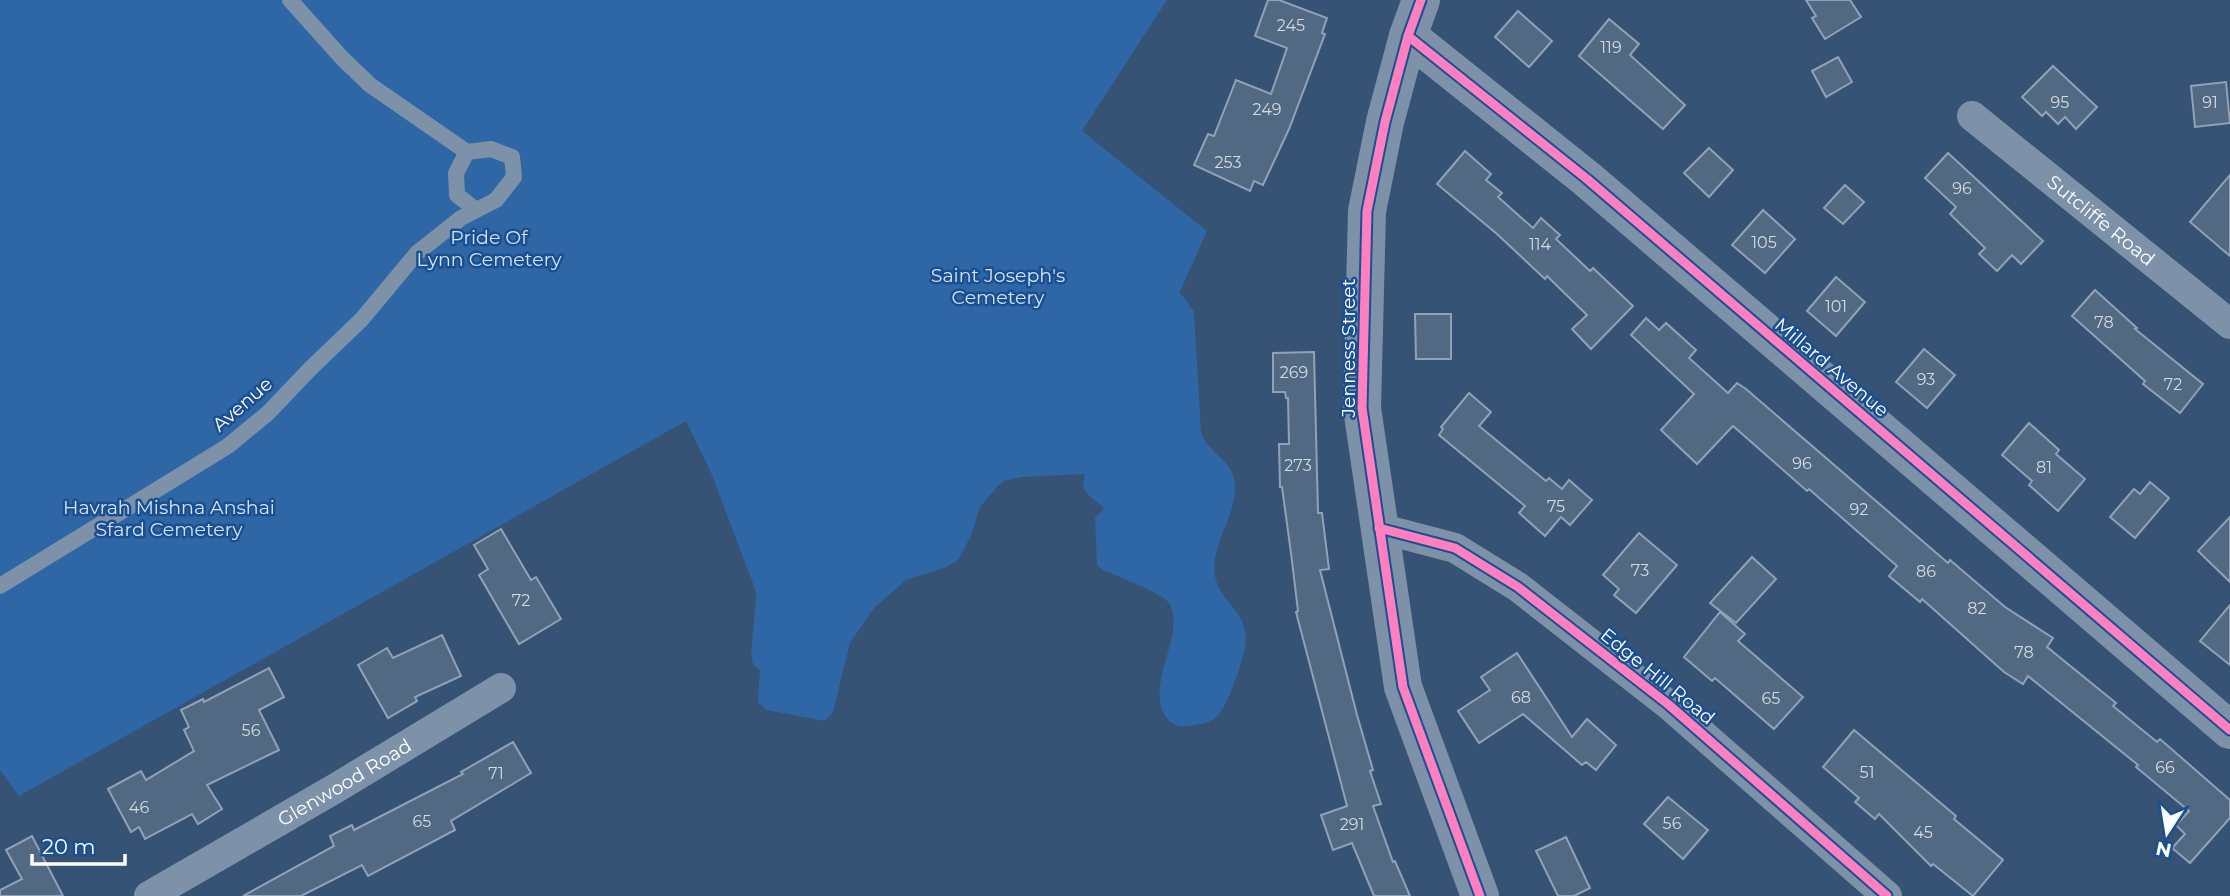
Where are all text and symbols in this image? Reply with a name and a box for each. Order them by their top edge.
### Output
house number: 245 [1277,16,1305,35]
house number: 119 [1600,38,1622,57]
house number: 95 [2051,93,2069,112]
house number: 91 [2202,93,2218,112]
house number: 249 [1253,100,1281,119]
house number: 253 [1214,153,1242,172]
street label: Sutcliffe Road [2042,170,2159,271]
house number: 96 [1952,179,1972,198]
park label: Pride Of Lynn Cemetery [417,226,562,271]
house number: 105 [1751,233,1777,252]
house number: 114 [1529,235,1551,254]
park label: Saint Joseph's Cemetery [931,264,1065,309]
street label: Jenness Street [1337,278,1360,419]
house number: 101 [1825,297,1847,316]
street label: Millard Avenue [1770,313,1893,422]
house number: 78 [2094,313,2114,332]
house number: 269 [1280,363,1308,382]
house number: 93 [1917,370,1935,389]
street label: Avenue [208,372,277,437]
house number: 72 [2164,375,2182,394]
house number: 96 [1792,454,1812,473]
house number: 273 [1284,456,1312,475]
house number: 81 [2036,458,2052,477]
park label: Havrah Mishna Anshai Sfard Cemetery [63,496,275,541]
house number: 75 [1547,497,1565,516]
house number: 92 [1850,500,1868,519]
house number: 73 [1631,561,1649,580]
house number: 86 [1916,562,1936,581]
house number: 72 [512,591,530,610]
house number: 82 [1967,599,1987,618]
street label: Edge Hill Road [1596,623,1719,729]
house number: 78 [2014,643,2034,662]
house number: 68 [1511,688,1531,707]
house number: 65 [1762,689,1780,708]
house number: 56 [242,721,261,740]
street label: Glenwood Road [273,734,416,831]
house number: 66 [2155,758,2175,777]
house number: 51 [1860,763,1874,782]
house number: 71 [488,764,504,783]
house number: 46 [129,798,149,817]
north arrow [2132,798,2202,868]
house number: 65 [413,812,431,831]
house number: 56 [1663,814,1682,833]
house number: 291 [1340,815,1364,834]
scale bar [32,822,124,866]
house number: 45 [1913,823,1933,842]
text: 20 m [42,834,96,859]
text: N [2154,836,2173,862]

